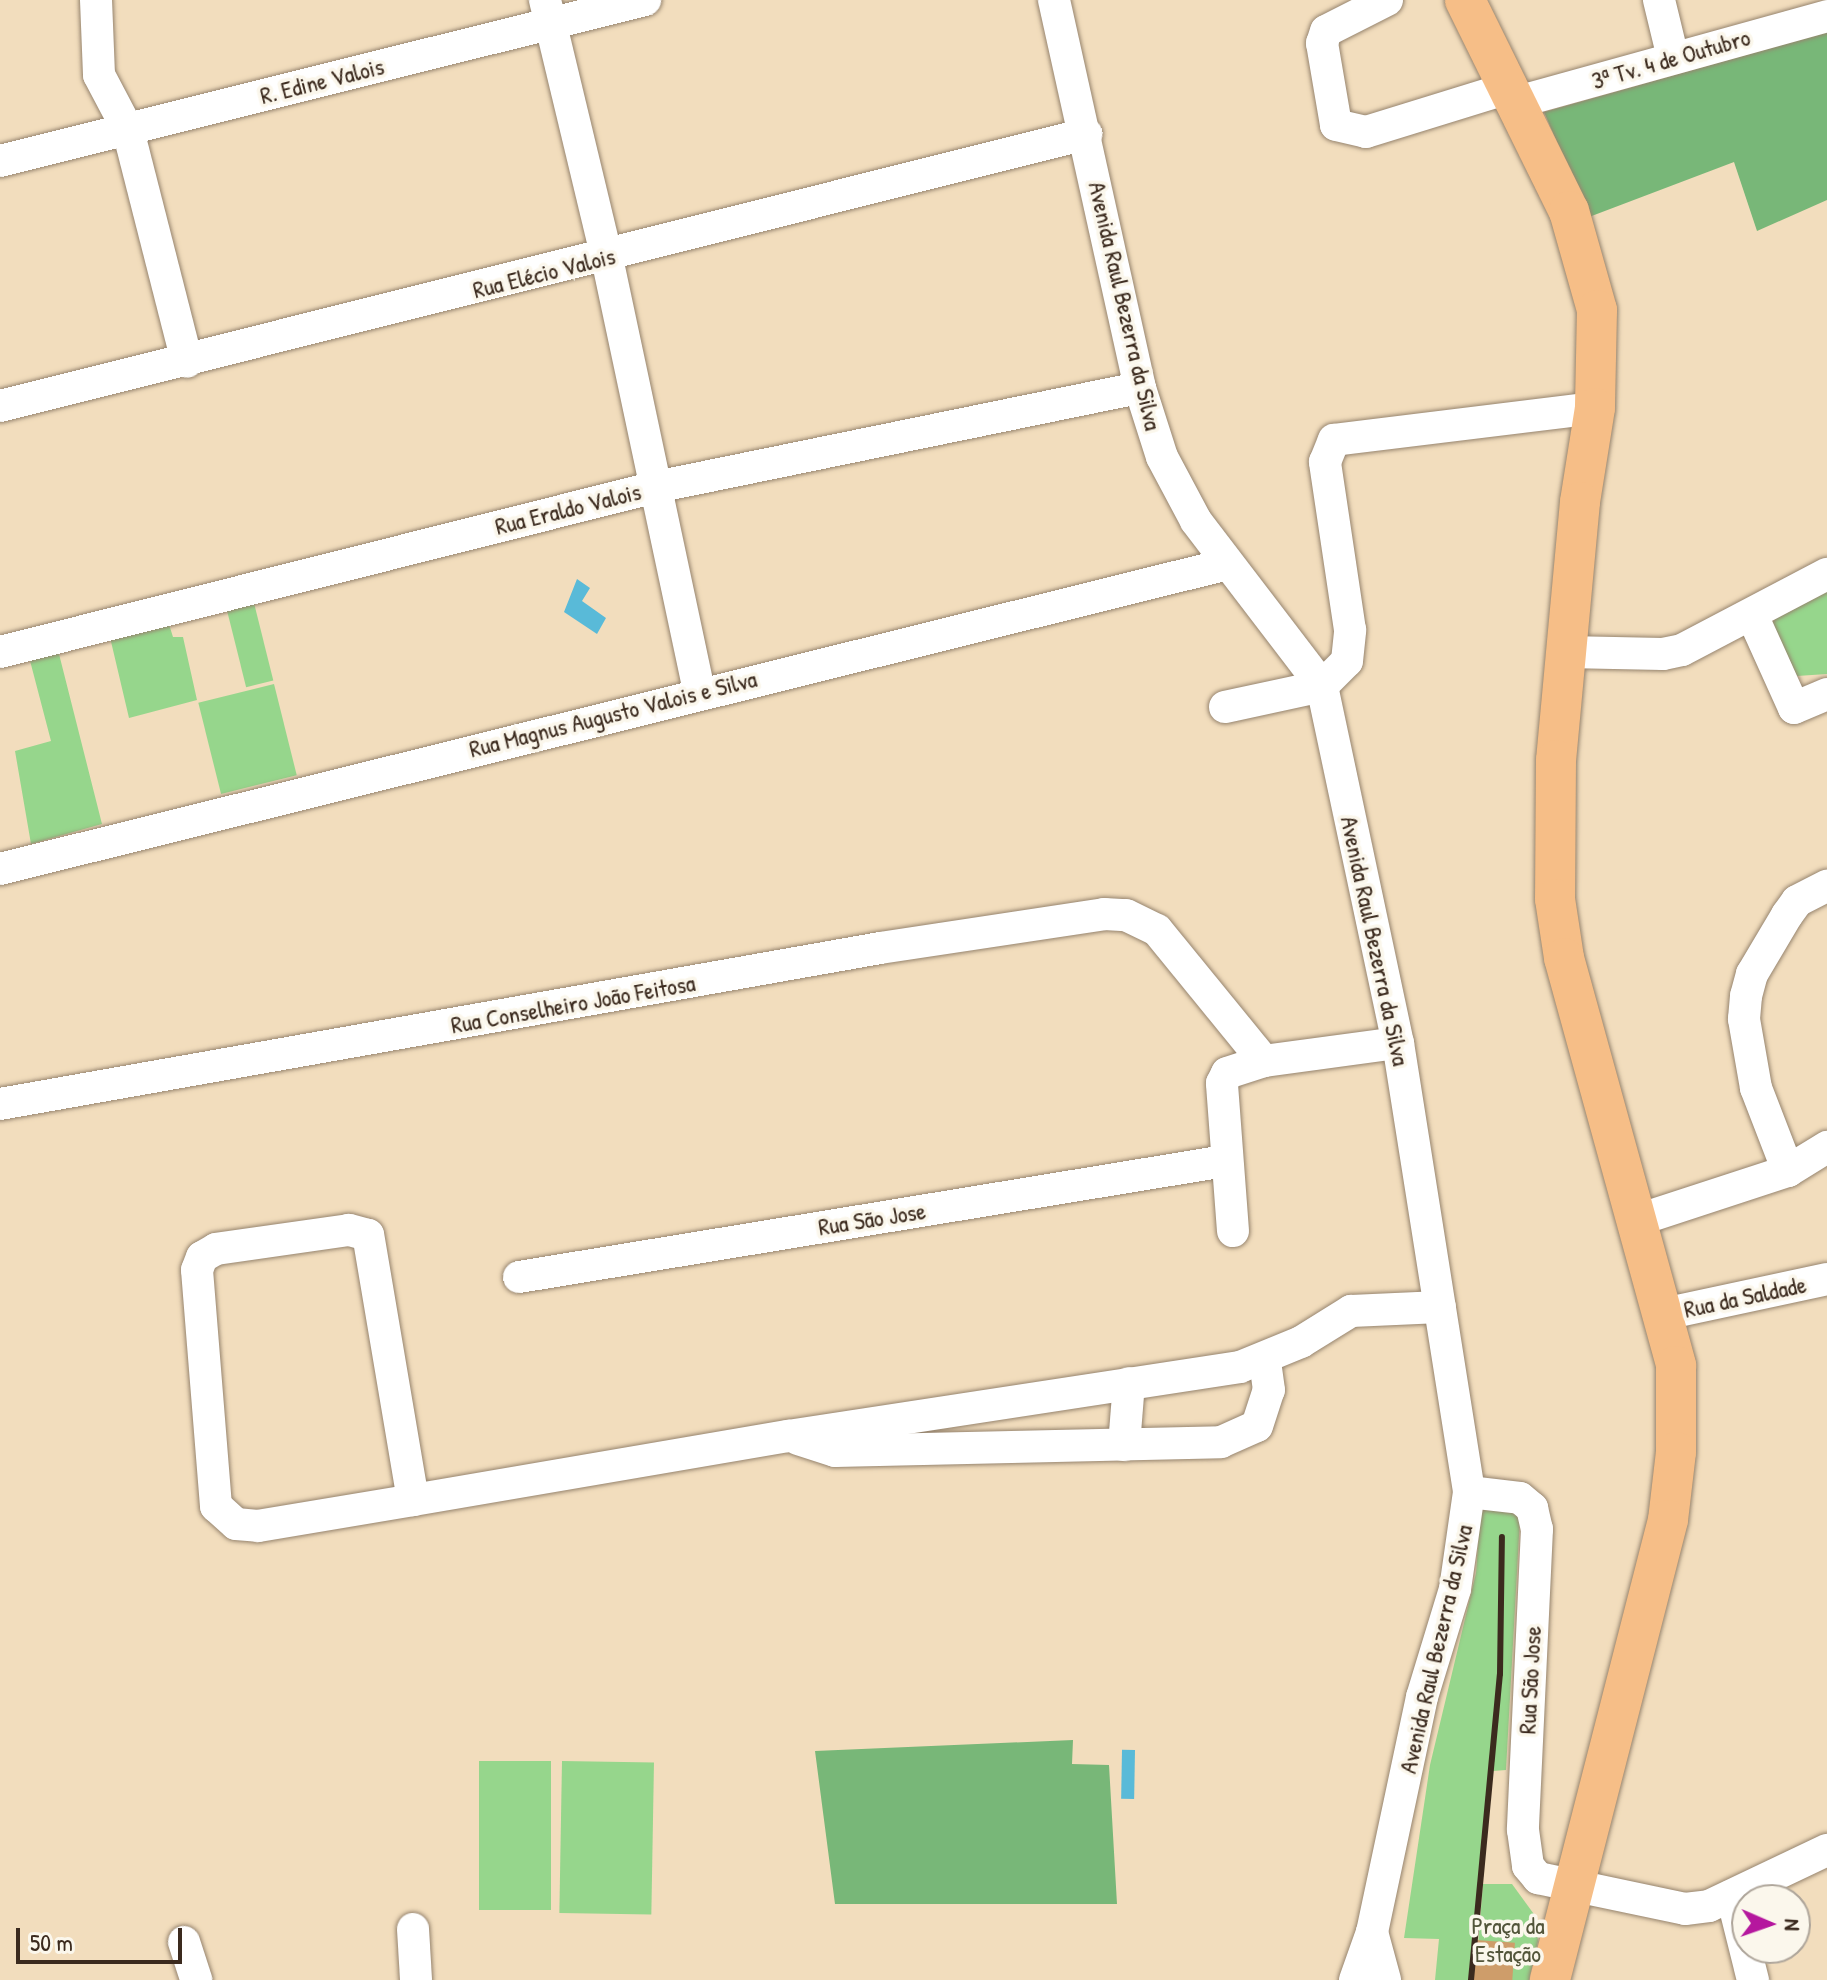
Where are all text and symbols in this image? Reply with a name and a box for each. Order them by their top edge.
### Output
street label: 3ª Tv. 4 de Outubro [1589,23,1753,95]
street label: R. Edine Valois [257,52,387,110]
street label: Avenida Raul Bezerra da Silva [1082,179,1168,433]
street label: Rua Elécio Valois [470,241,618,305]
street label: Rua Eraldo Valois [492,477,644,541]
street label: Rua Magnus Augusto Valois e Silva [466,664,760,764]
street label: Avenida Raul Bezerra da Silva [1334,814,1416,1068]
street label: Rua Conselheiro João Feitosa [449,968,697,1040]
street label: Rua São Jose [816,1196,928,1242]
street label: Rua da Saldade [1681,1270,1809,1324]
street label: Avenida Raul Bezerra da Silva [1393,1522,1479,1776]
street label: Rua São Jose [1513,1625,1547,1735]
north arrow [1731,1884,1811,1964]
scale bar [20,1912,186,1962]
park label: Praça da Estação [1471,1912,1545,1968]
text: N [1778,1918,1808,1931]
text: 50 m [30,1926,73,1958]

